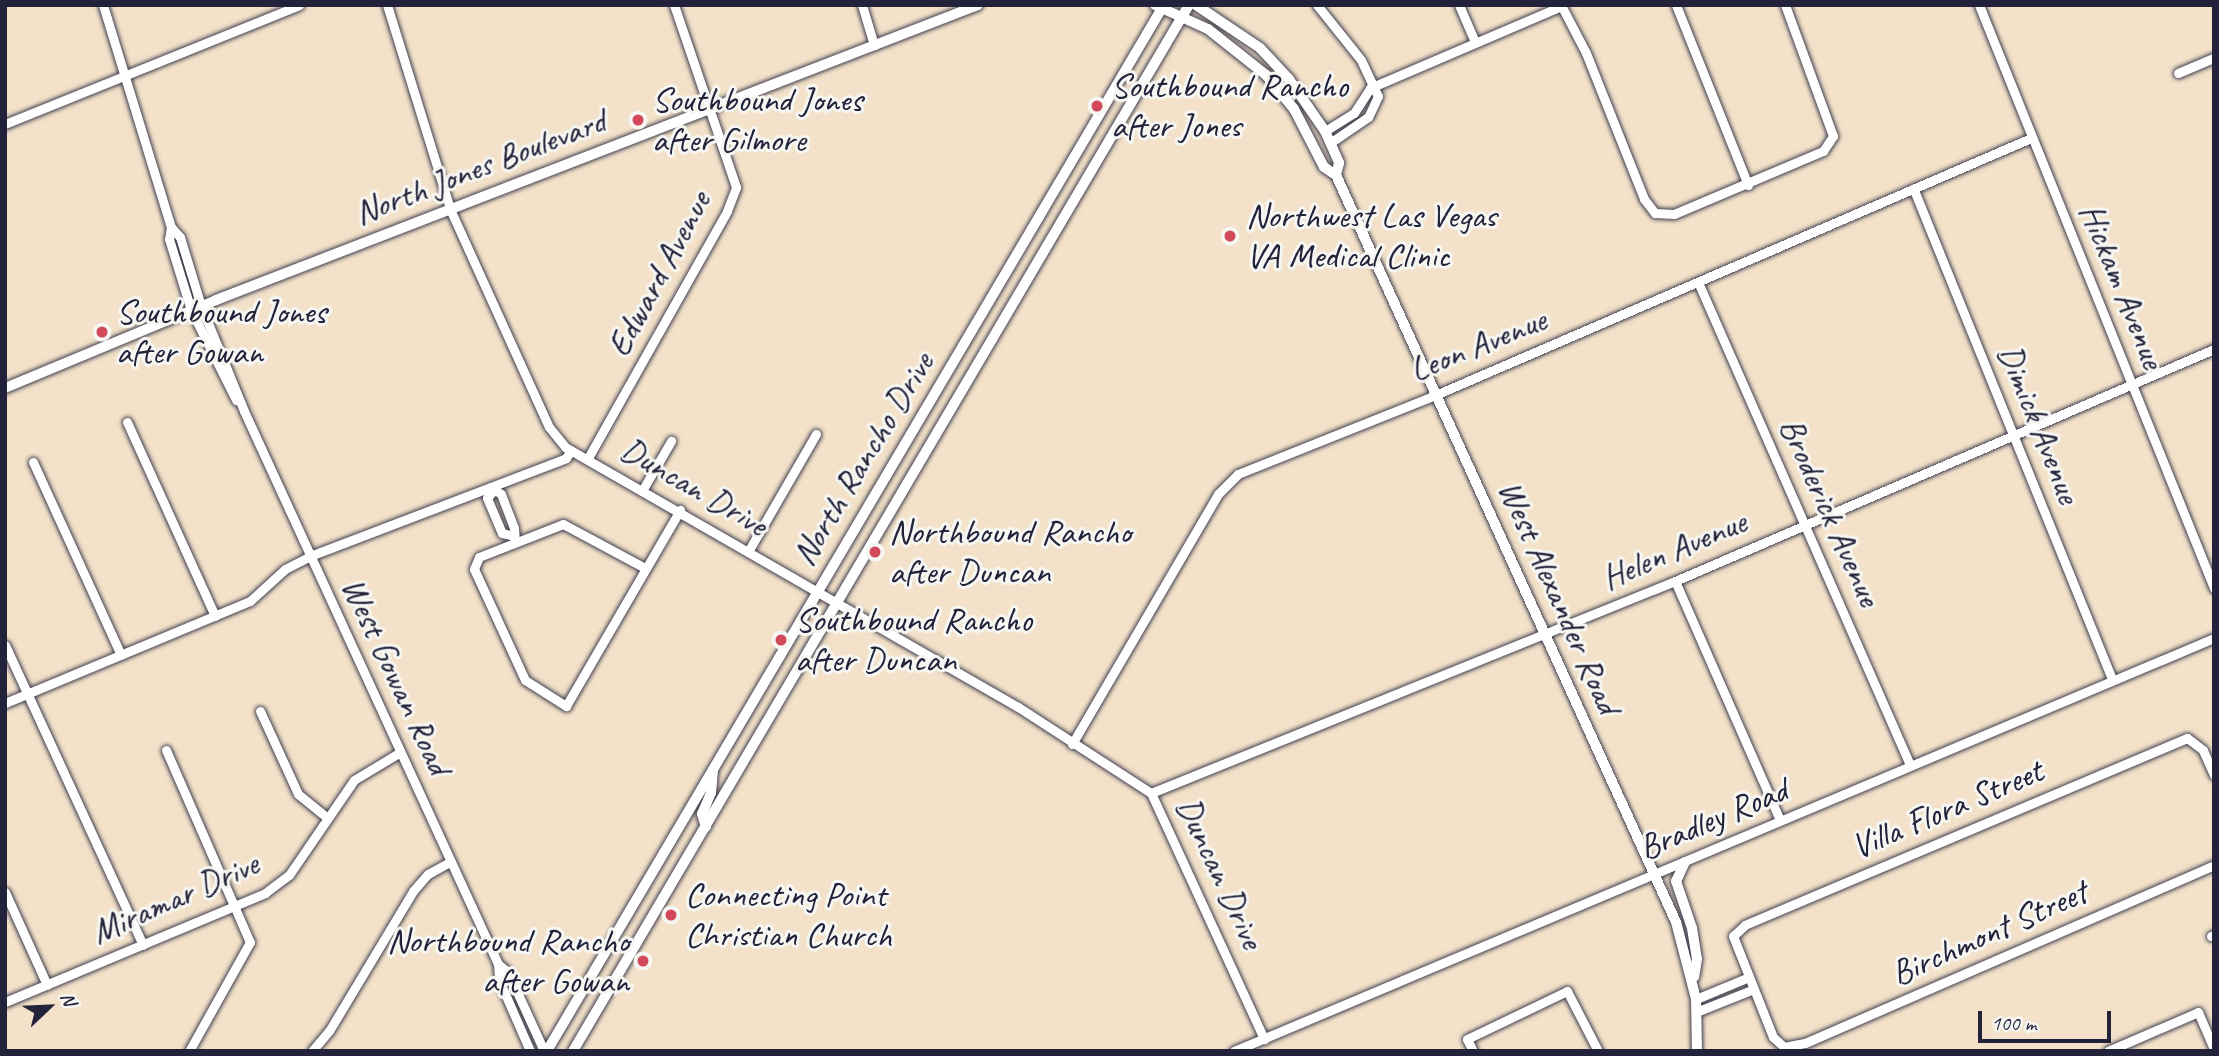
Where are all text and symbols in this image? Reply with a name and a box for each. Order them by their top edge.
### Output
place label: Southbound Rancho after Jones [1111,65,1349,147]
place label: Southbound Jones after Gilmore [652,79,862,161]
marker: Southbound Rancho after Jones [1089,98,1105,114]
street label: North Jones Boulevard [348,100,612,234]
marker: Southbound Jones after Gilmore [630,112,646,128]
street label: Edward Avenue [598,184,720,364]
place label: Northwest Las Vegas VA Medical Clinic [1246,195,1497,277]
street label: Hickam Avenue [2070,197,2174,375]
marker: Northwest Las Vegas VA Medical Clinic [1220,226,1240,246]
place label: Southbound Jones after Gowan [116,291,326,373]
street label: Leon Avenue [1404,299,1552,391]
marker: Southbound Jones after Gowan [94,324,110,340]
street label: Dimick Avenue [1988,339,2090,509]
street label: North Rancho Drive [782,344,944,574]
street label: Broderick Avenue [1770,411,1890,613]
street label: Duncan Drive [613,428,775,546]
street label: West Alexander Road [1489,474,1629,720]
street label: Helen Avenue [1595,501,1753,599]
place label: Northbound Rancho after Duncan [889,511,1131,593]
marker: Northbound Rancho after Duncan [867,544,883,560]
street label: West Gowan Road [332,571,460,781]
place label: Southbound Rancho after Duncan [795,599,1033,681]
marker: Southbound Rancho after Duncan [773,632,789,648]
street label: Villa Flora Street [1845,750,2049,868]
street label: Bradley Road [1633,769,1793,869]
street label: Duncan Drive [1167,791,1273,955]
street label: Miramar Drive [85,843,265,953]
street label: Birchmont Street [1885,871,2093,995]
place label: Connecting Point Christian Church [685,874,893,956]
marker: Connecting Point Christian Church [663,907,679,923]
place label: Northbound Rancho after Gowan [387,920,629,1002]
marker: Northbound Rancho after Gowan [635,953,651,969]
north arrow [14,972,84,1042]
text: N [55,989,82,1009]
scale bar [1981,996,2114,1040]
text: 100 m [1991,1010,2036,1036]

